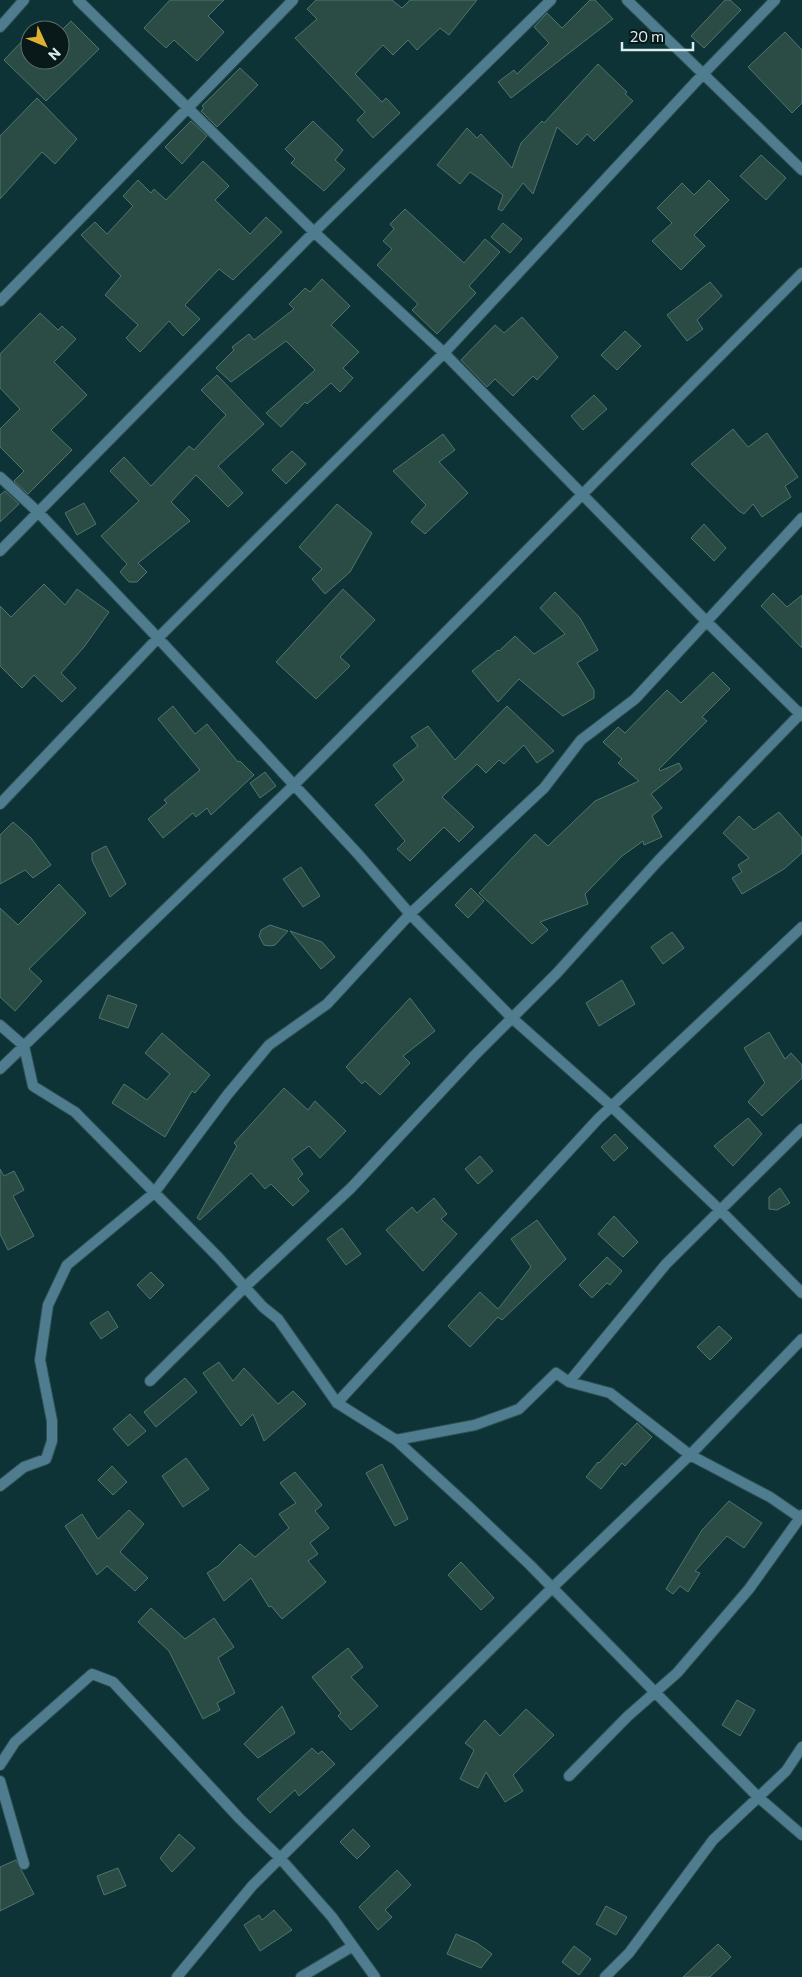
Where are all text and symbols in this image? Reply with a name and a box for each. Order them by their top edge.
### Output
north arrow [20,20,70,70]
scale bar [622,20,693,52]
text: 20 m [630,27,664,45]
text: N [45,45,64,64]

